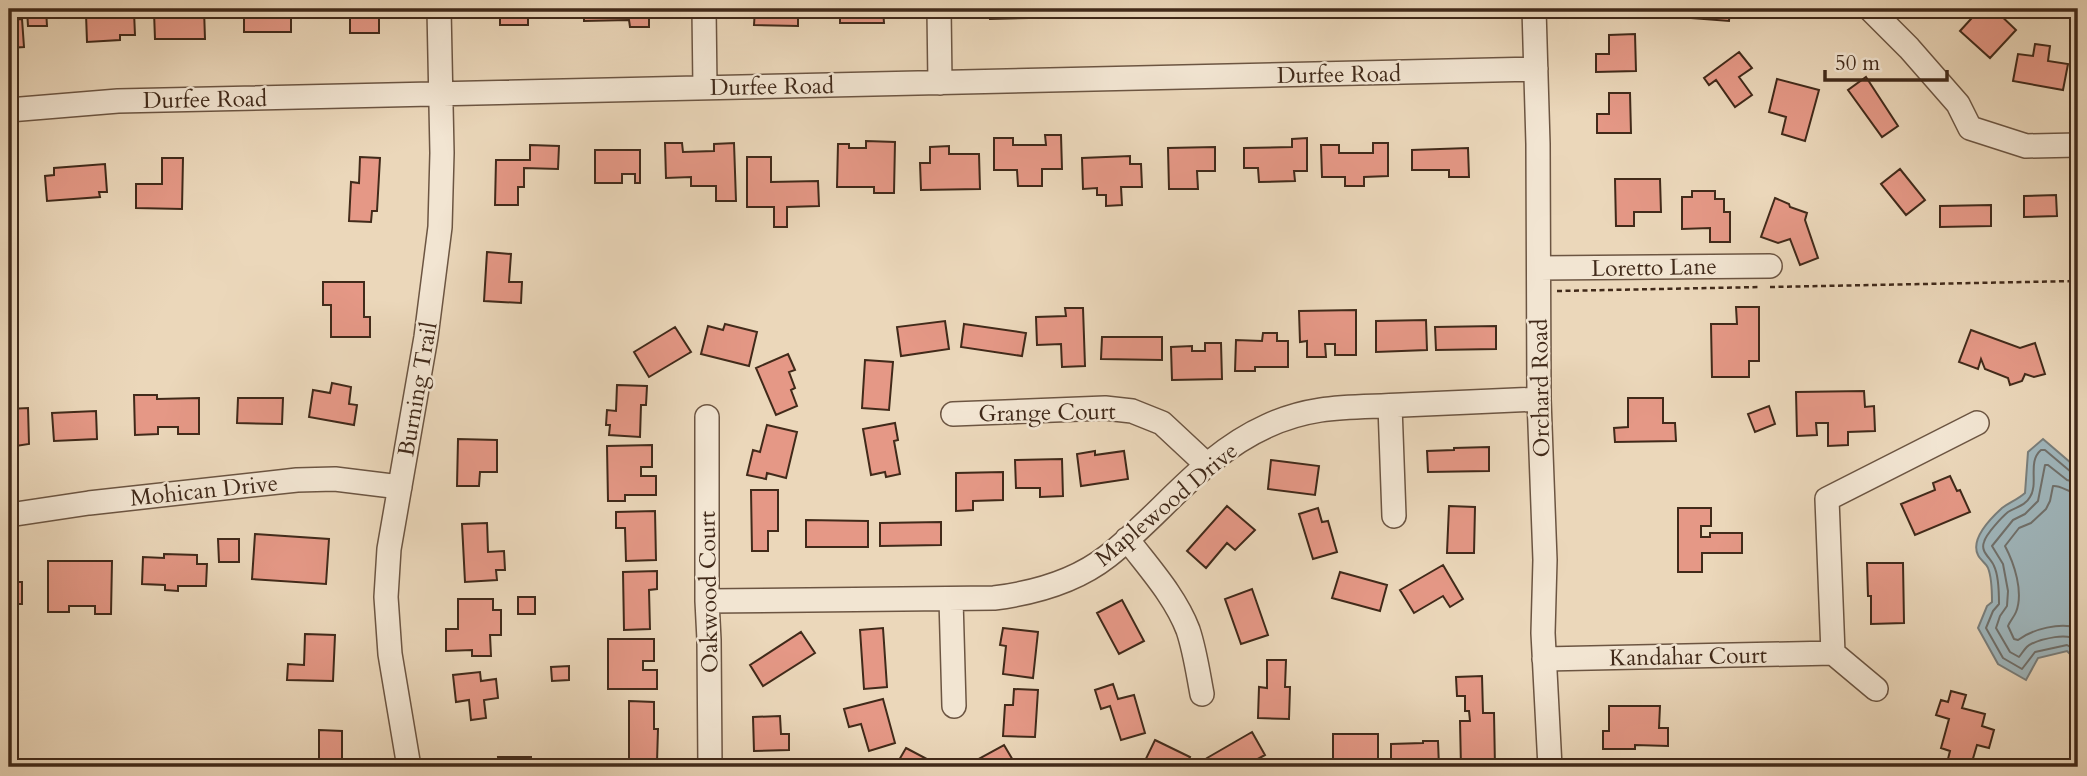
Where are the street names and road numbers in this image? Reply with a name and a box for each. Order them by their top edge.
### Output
street label: Durfee Road [1277,58,1402,91]
street label: Durfee Road [710,70,835,103]
street label: Durfee Road [143,83,268,116]
street label: Loretto Lane [1591,251,1717,284]
street label: Orchard Road [1524,318,1557,458]
street label: Burning Trail [390,319,445,459]
street label: Grange Court [978,396,1116,429]
street label: Maplewood Drive [1088,435,1244,573]
street label: Mohican Drive [129,467,280,514]
street label: Oakwood Court [692,511,725,673]
street label: Kandahar Court [1609,640,1767,673]

